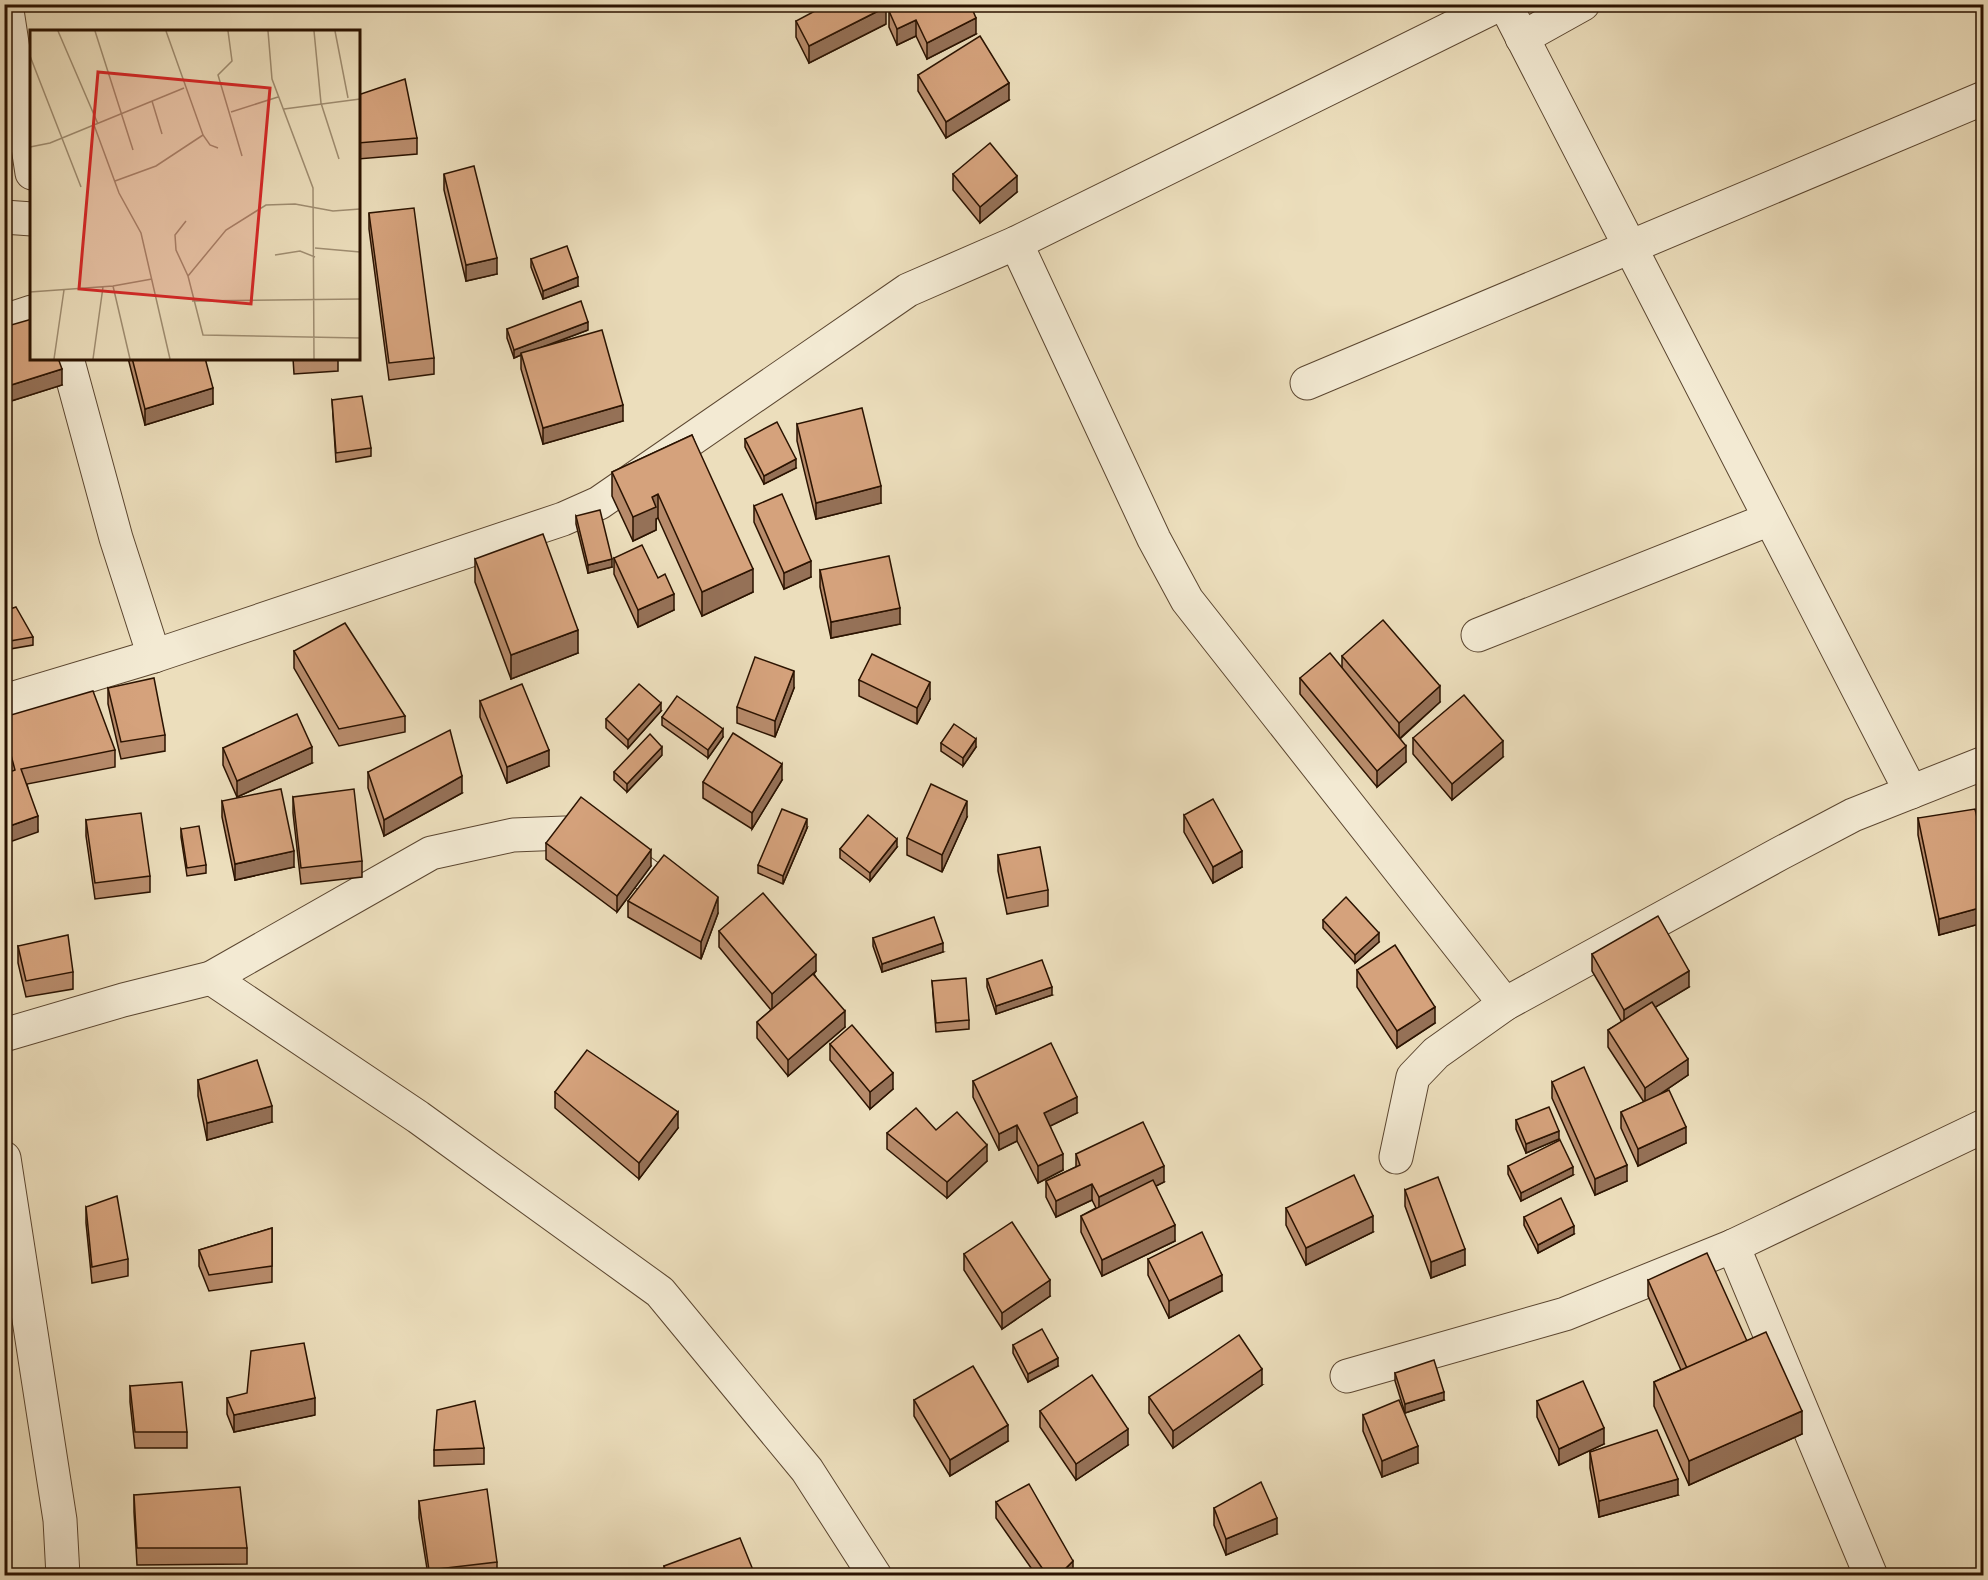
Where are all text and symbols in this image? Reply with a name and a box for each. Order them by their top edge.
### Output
inset map [30,30,360,360]

